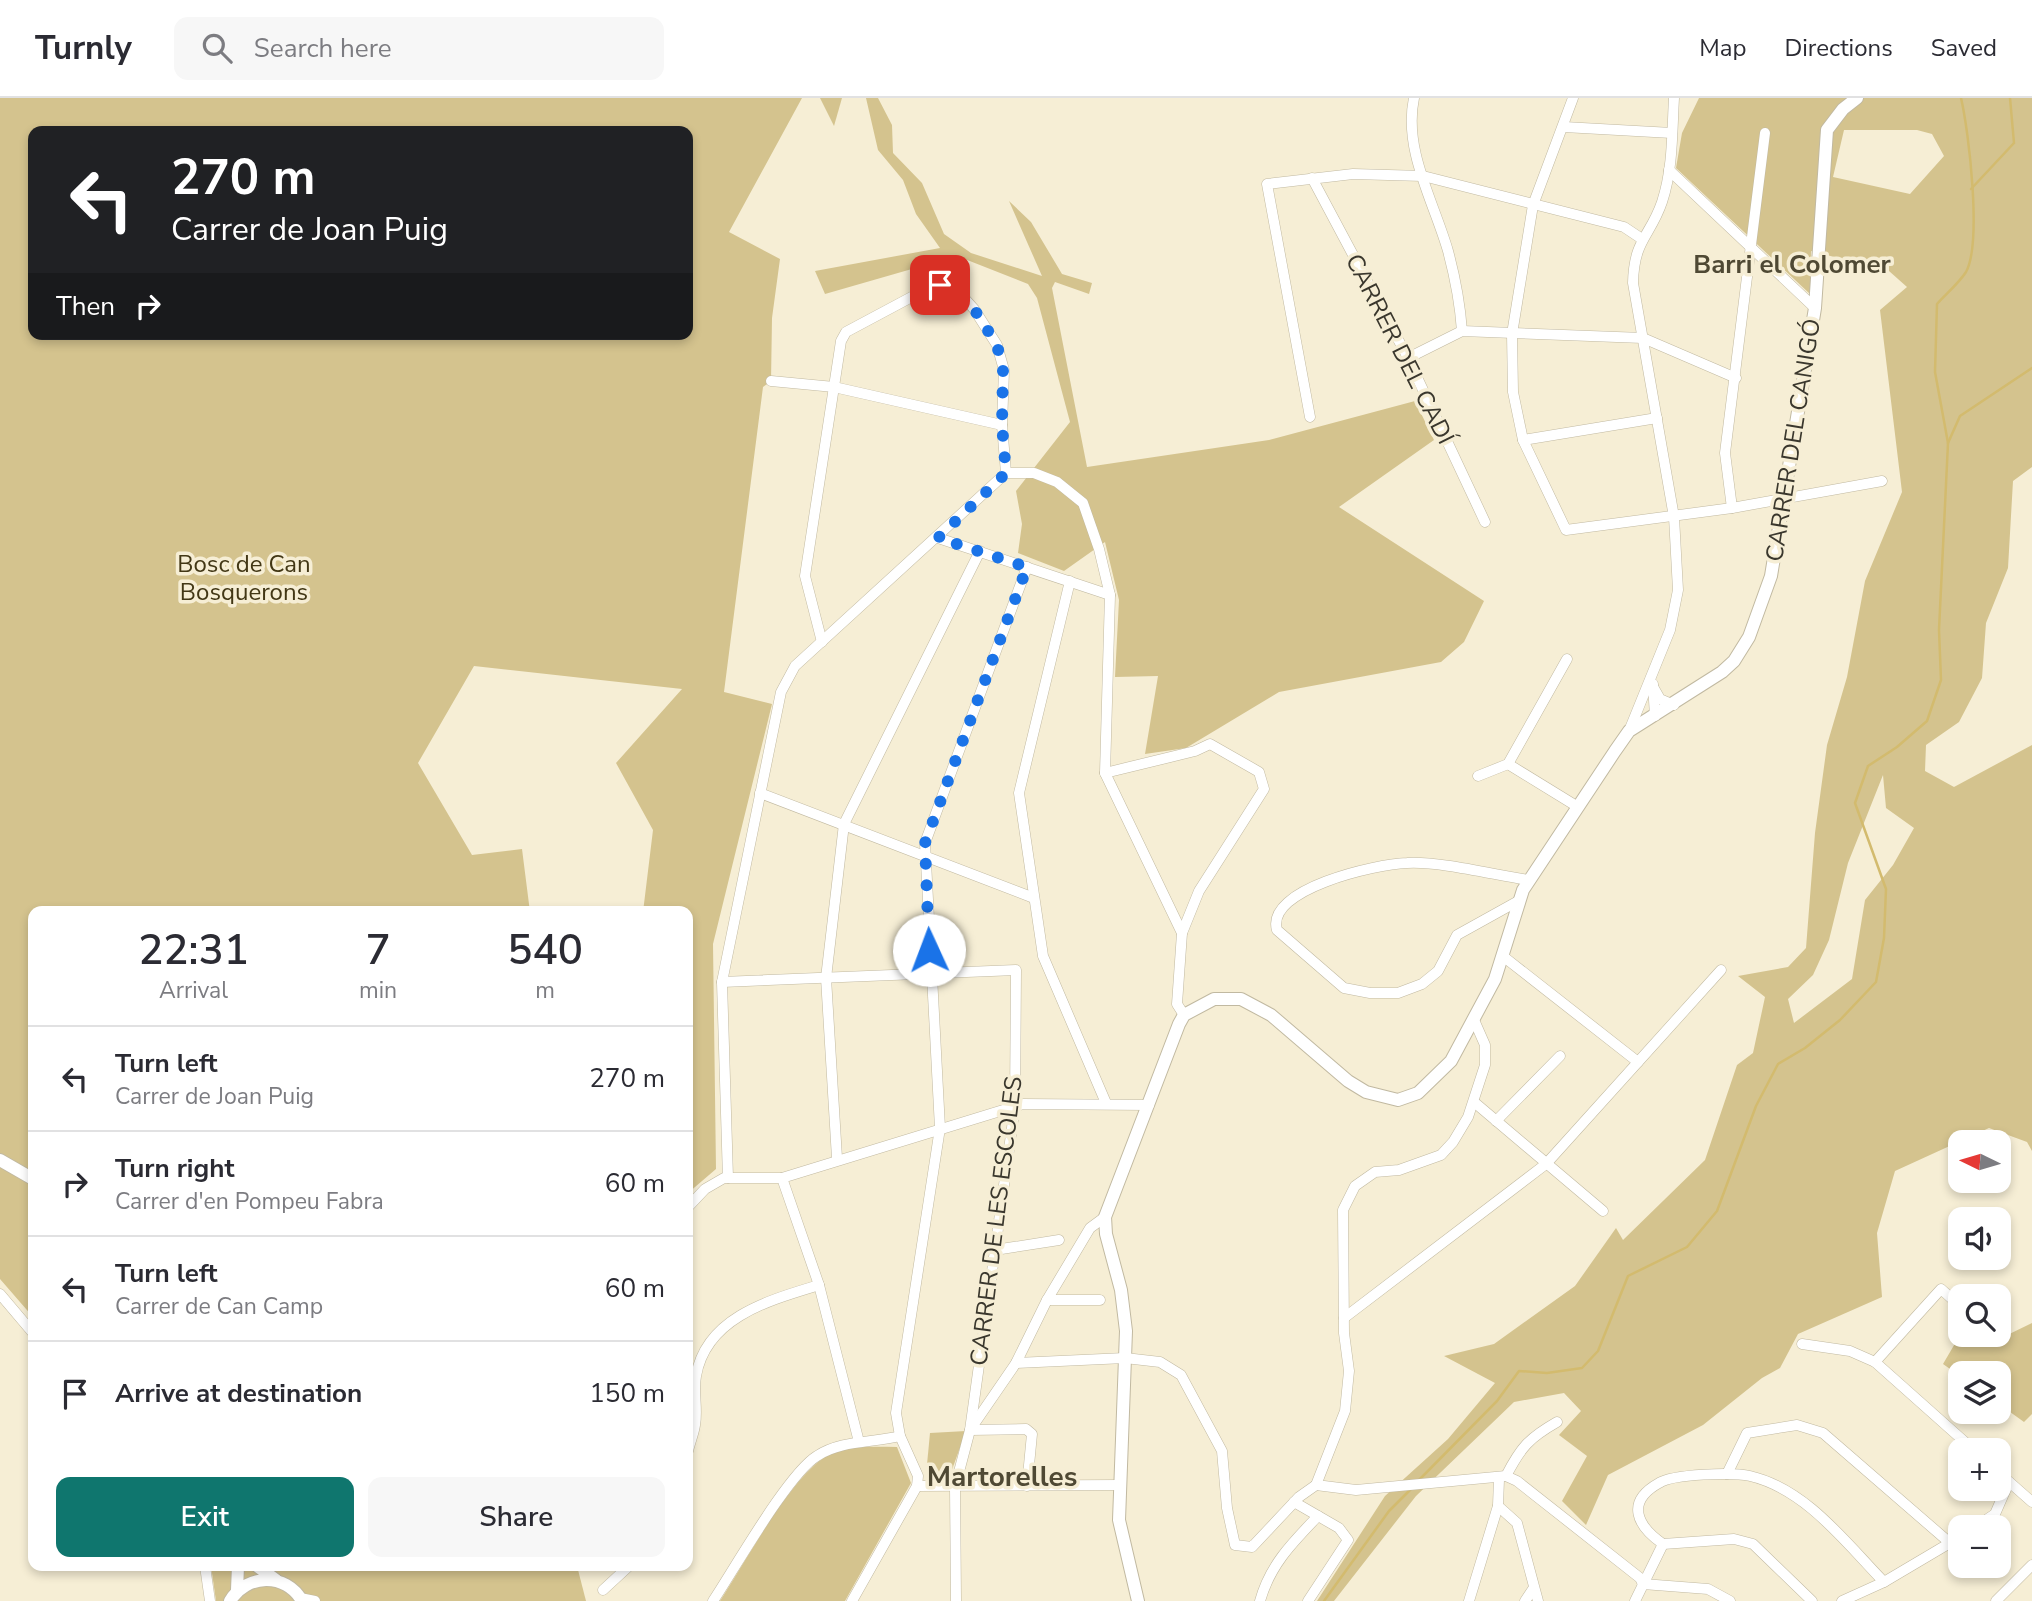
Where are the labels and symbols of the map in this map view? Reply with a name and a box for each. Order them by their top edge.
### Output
district label: Barri el Colomer [1693,247,1892,282]
street label: CARRER DEL CADÍ [1338,248,1463,451]
pin [910,255,970,315]
street label: CARRER DEL CANIGÓ [1758,316,1828,564]
park label: Bosc de Can Bosquerons [177,548,311,608]
position arrow [892,913,966,987]
street label: CARRER DE LES ESCOLES [962,1074,1030,1368]
north arrow [1948,1130,2011,1194]
district label: Martorelles [927,1458,1077,1496]

